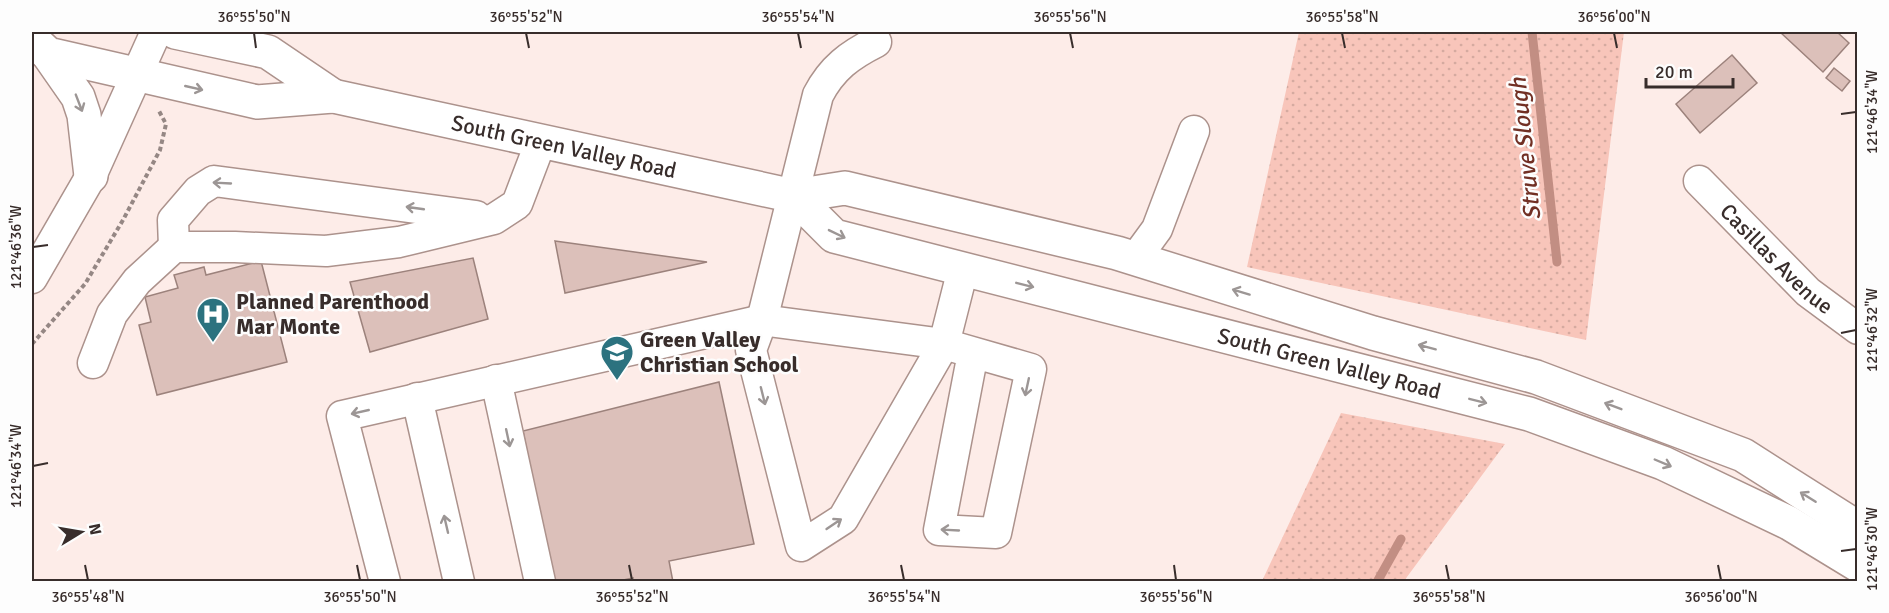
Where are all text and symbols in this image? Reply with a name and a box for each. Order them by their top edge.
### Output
text: 36°55'50"N [217,8,291,26]
text: 36°55'52"N [489,8,563,26]
text: 36°55'54"N [761,8,835,26]
text: 36°55'56"N [1033,8,1107,26]
text: 36°55'58"N [1305,8,1379,26]
text: 36°56'00"N [1577,8,1651,26]
scale bar [1646,51,1733,89]
text: 20 m [1655,61,1693,83]
text: 121°46'34"W [1863,70,1881,154]
water label: Struve Slough [1503,75,1547,222]
one-way arrow [184,83,203,94]
one-way arrow [75,93,86,111]
street label: South Green Valley Road [449,109,679,184]
one-way arrow [213,178,232,189]
street label: Casillas Avenue [1715,198,1838,320]
one-way arrow [405,203,425,214]
text: 121°46'36"W [7,205,25,289]
one-way arrow [828,229,846,241]
one-way arrow [1015,279,1034,291]
one-way arrow [1232,285,1251,296]
place label: Planned Parenthood Mar Monte [236,288,429,340]
text: 121°46'32"W [1863,288,1881,372]
hospital icon: Planned Parenthood Mar Monte [195,296,231,343]
street label: South Green Valley Road [1215,322,1444,405]
place label: Green Valley Christian School [640,326,798,378]
school or university icon: Green Valley Christian School [599,334,635,381]
one-way arrow [1418,341,1437,353]
one-way arrow [1021,378,1033,397]
one-way arrow [757,386,769,405]
one-way arrow [1468,396,1487,408]
one-way arrow [1604,400,1623,411]
one-way arrow [351,406,370,418]
text: 121°46'34"W [7,424,25,508]
one-way arrow [503,428,515,447]
one-way arrow [1653,458,1672,469]
one-way arrow [1800,490,1817,502]
north arrow [51,502,111,562]
text: 121°46'30"W [1863,507,1881,591]
one-way arrow [439,515,451,534]
one-way arrow [826,518,842,530]
text: N [84,522,106,537]
one-way arrow [940,525,960,536]
text: 36°55'48"N [51,588,125,606]
text: 36°55'50"N [323,588,397,606]
text: 36°55'52"N [595,588,669,606]
text: 36°55'54"N [867,588,941,606]
text: 36°55'56"N [1139,588,1213,606]
text: 36°55'58"N [1412,588,1486,606]
text: 36°56'00"N [1684,588,1758,606]

